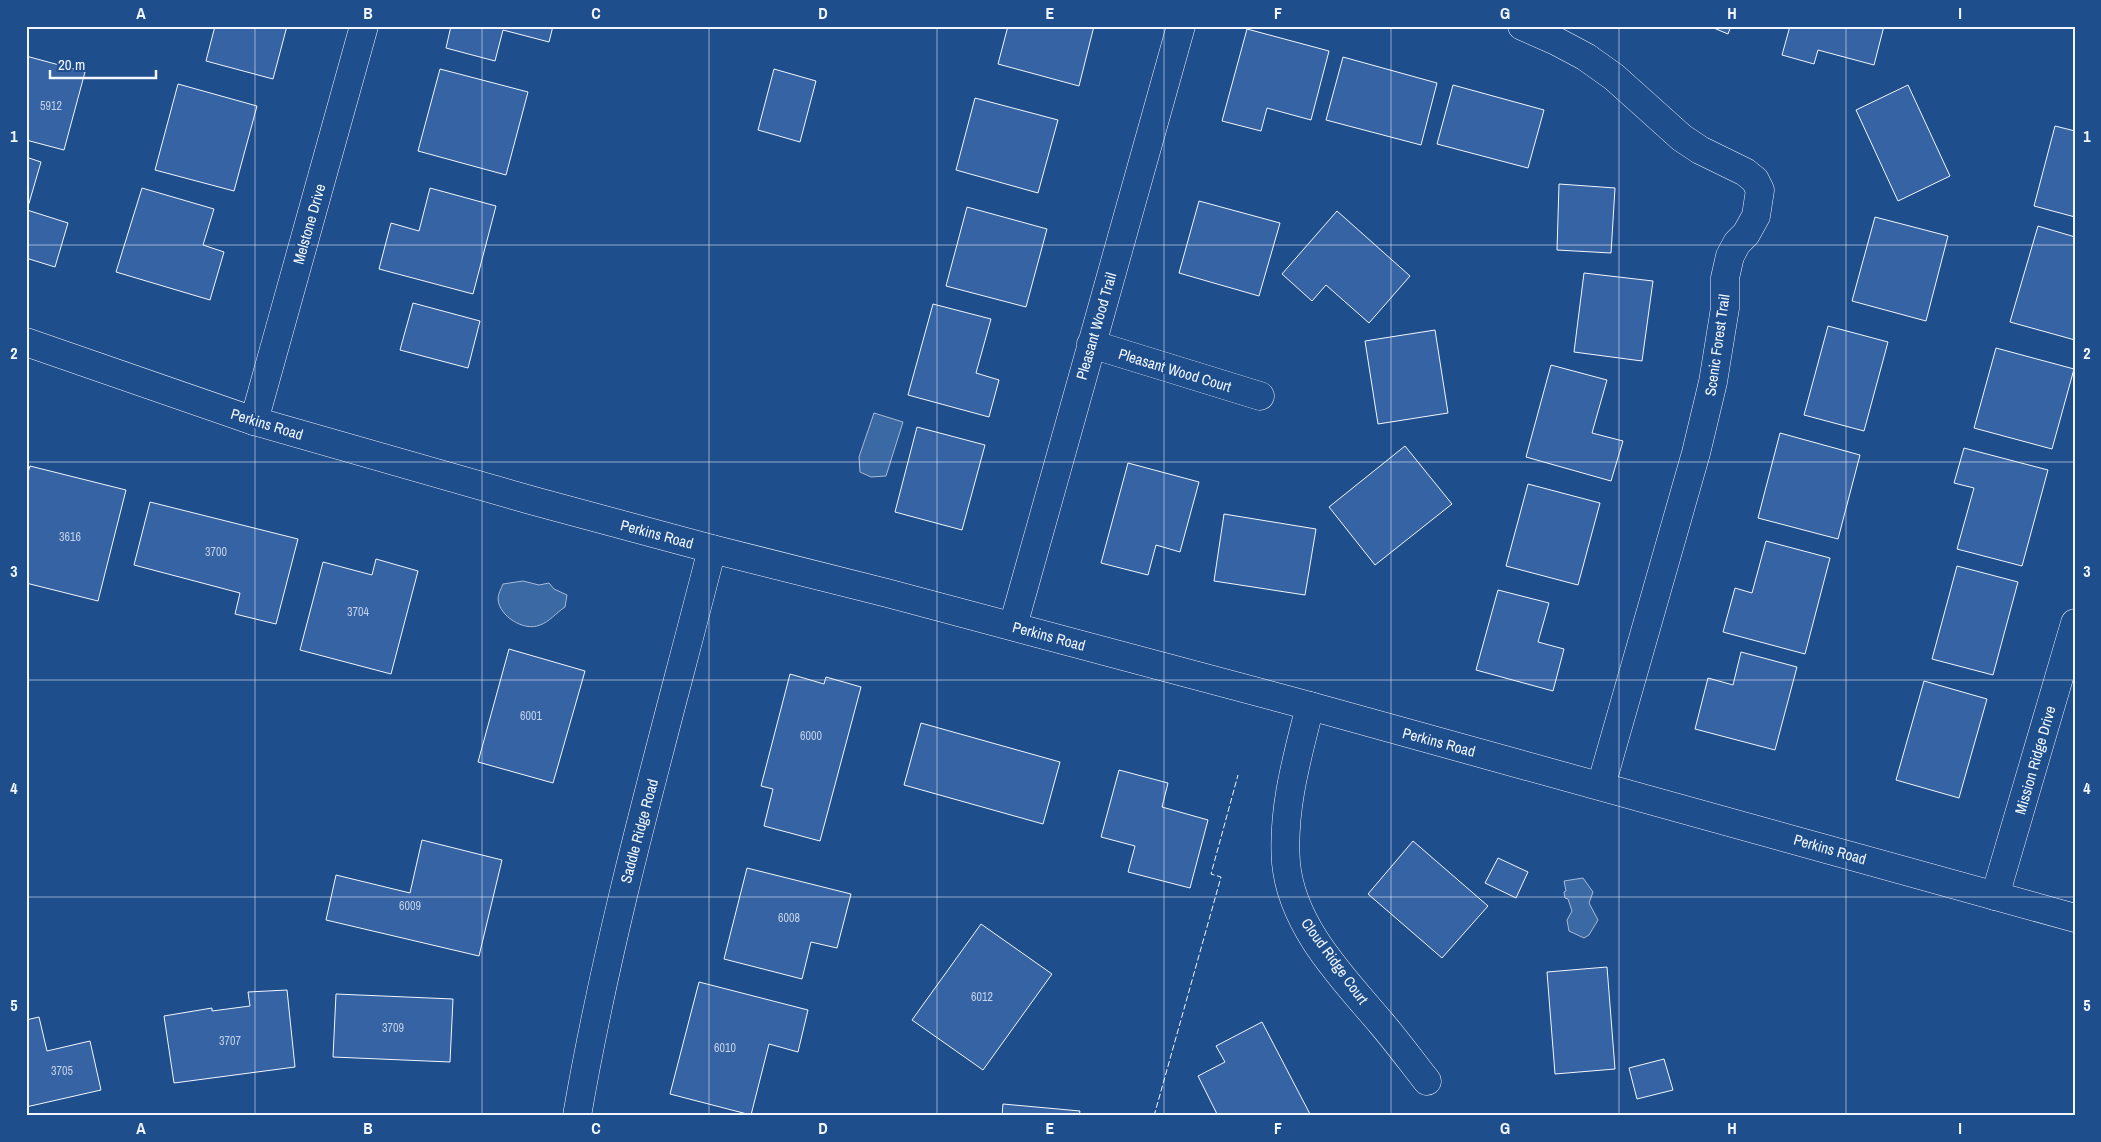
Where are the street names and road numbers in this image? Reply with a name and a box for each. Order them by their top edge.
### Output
street label: Melstone Drive [288,181,331,267]
street label: Pleasant Wood Trail [1071,270,1121,382]
street label: Scenic Forest Trail [1699,293,1735,397]
street label: Pleasant Wood Court [1116,343,1234,397]
street label: Perkins Road [228,403,306,445]
street label: Perkins Road [618,514,696,554]
street label: Perkins Road [1010,616,1088,656]
street label: Mission Ridge Drive [2009,703,2061,817]
street label: Perkins Road [1400,722,1478,762]
street label: Saddle Ridge Road [615,776,663,886]
street label: Perkins Road [1791,829,1869,869]
street label: Cloud Ridge Court [1297,914,1374,1009]

